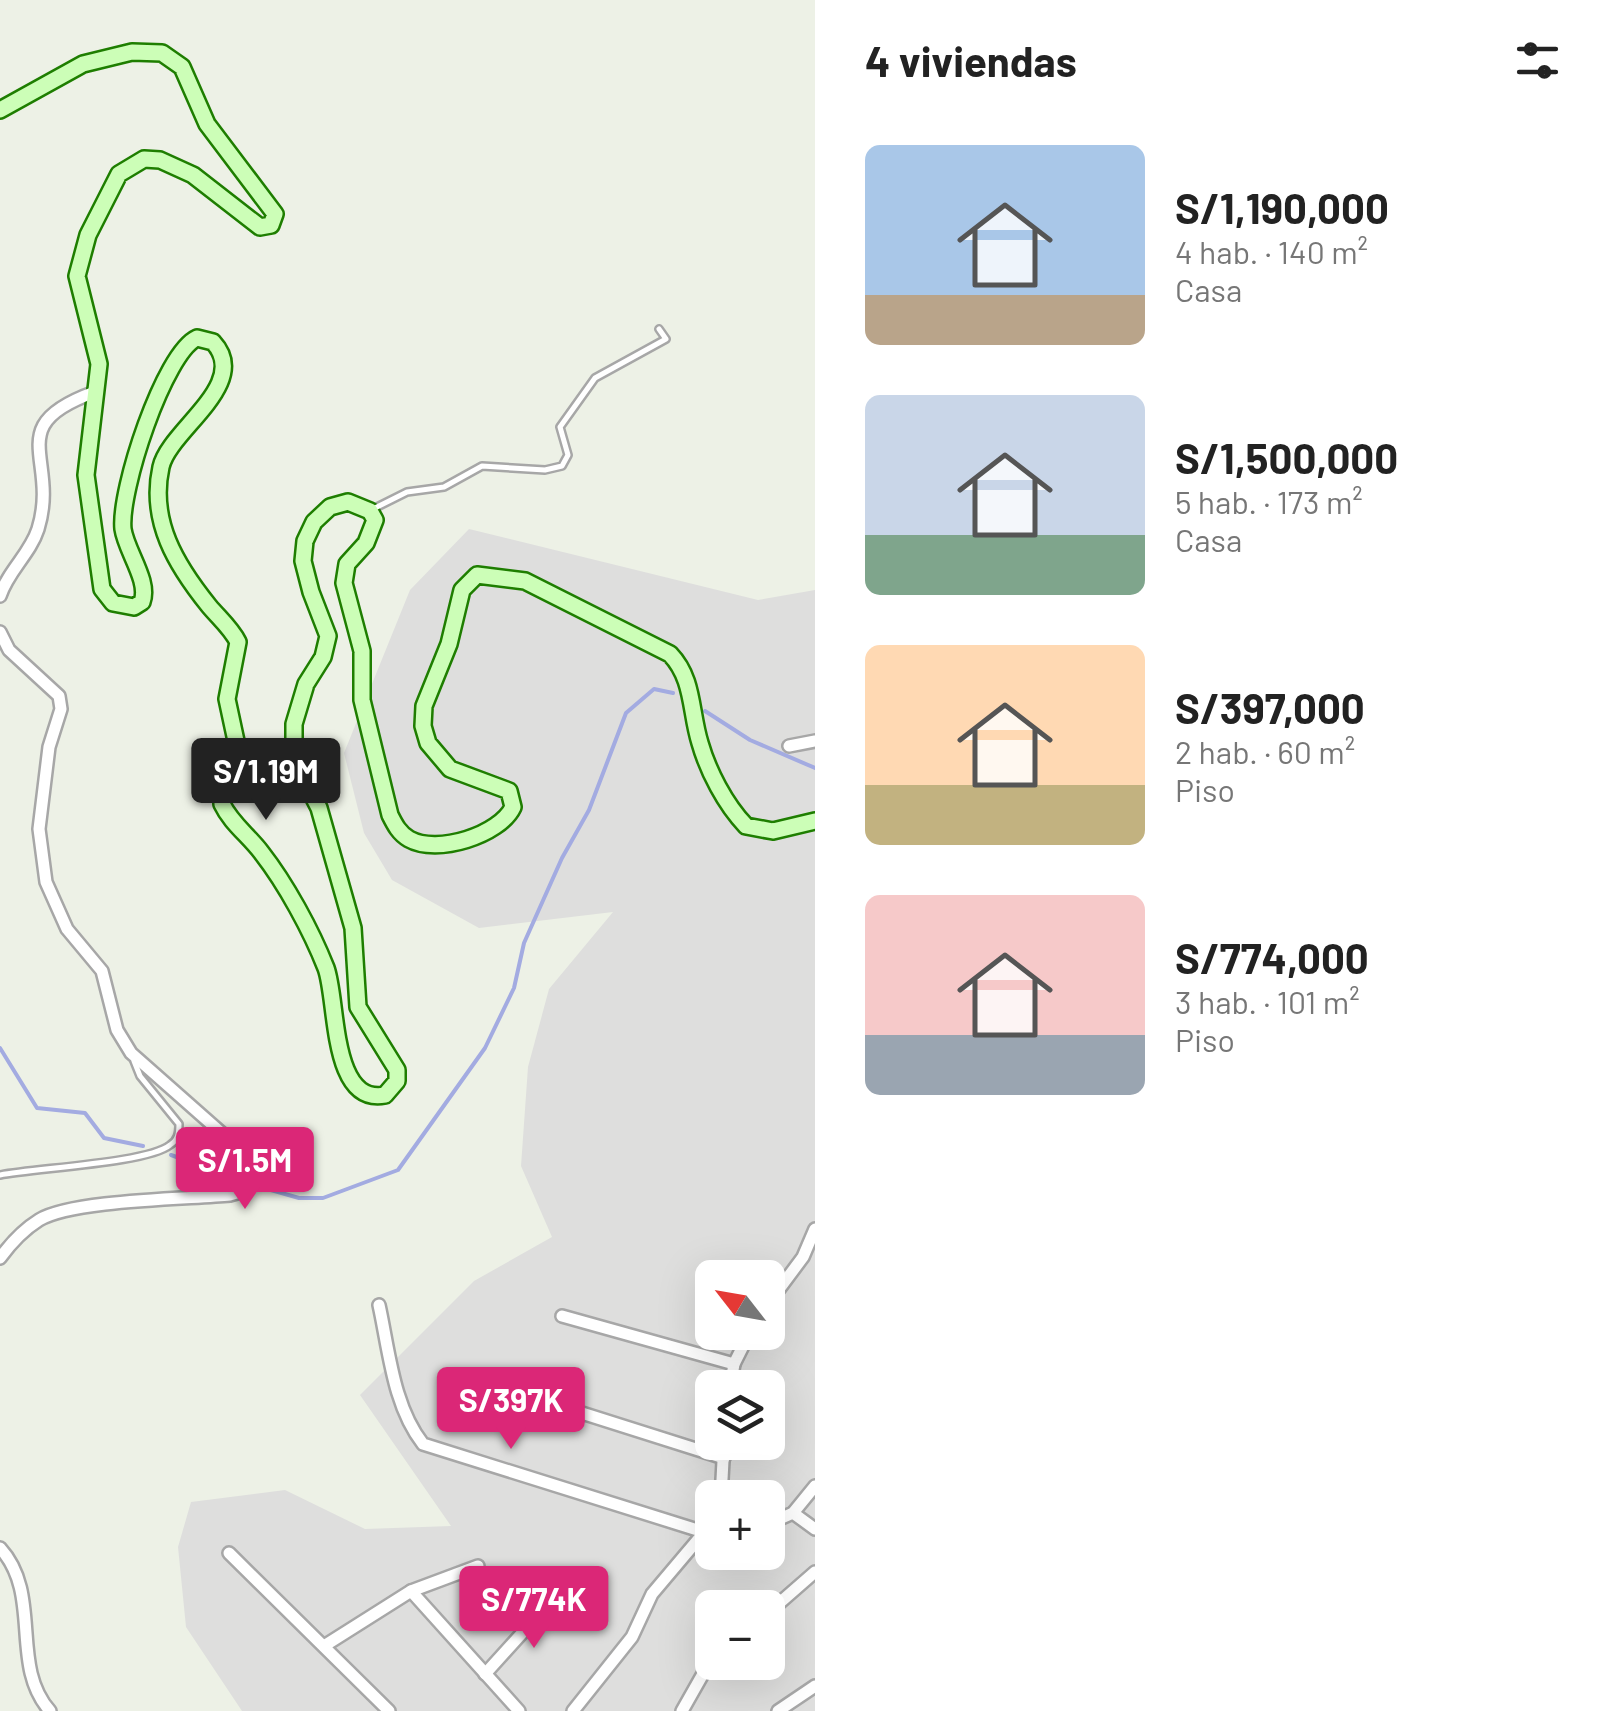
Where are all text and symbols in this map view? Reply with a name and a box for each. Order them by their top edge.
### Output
icon: filters [1510,33,1565,88]
text: 4 viviendas [865,35,1077,85]
text: S/1,190,000 [1175,182,1389,232]
icon: home [945,185,1065,305]
text: 4 hab. · 140 m² [1175,232,1368,270]
text: Casa [1175,270,1242,308]
text: S/1,500,000 [1175,432,1398,482]
icon: home [945,435,1065,555]
text: 5 hab. · 173 m² [1175,482,1363,520]
text: Casa [1175,520,1242,558]
text: S/397,000 [1175,682,1365,732]
icon: home [945,685,1065,805]
text: 2 hab. · 60 m² [1175,732,1355,770]
pin: S/1.19M [174,738,358,823]
text: S/1.19M [213,751,319,789]
text: Piso [1175,770,1235,808]
text: S/774,000 [1175,932,1369,982]
icon: home [945,935,1065,1055]
text: 3 hab. · 101 m² [1175,982,1360,1020]
text: Piso [1175,1020,1235,1058]
pin: S/1.5M [164,1127,326,1212]
text: S/1.5M [198,1140,292,1178]
north arrow [695,1260,785,1350]
map controls [695,1260,785,1680]
pin: S/397K [430,1367,592,1452]
button: layers [695,1370,785,1460]
text: S/397K [459,1380,563,1418]
button: + [695,1480,785,1570]
pin: S/774K [453,1566,615,1651]
text: S/774K [481,1579,587,1617]
button: − [695,1590,785,1680]

